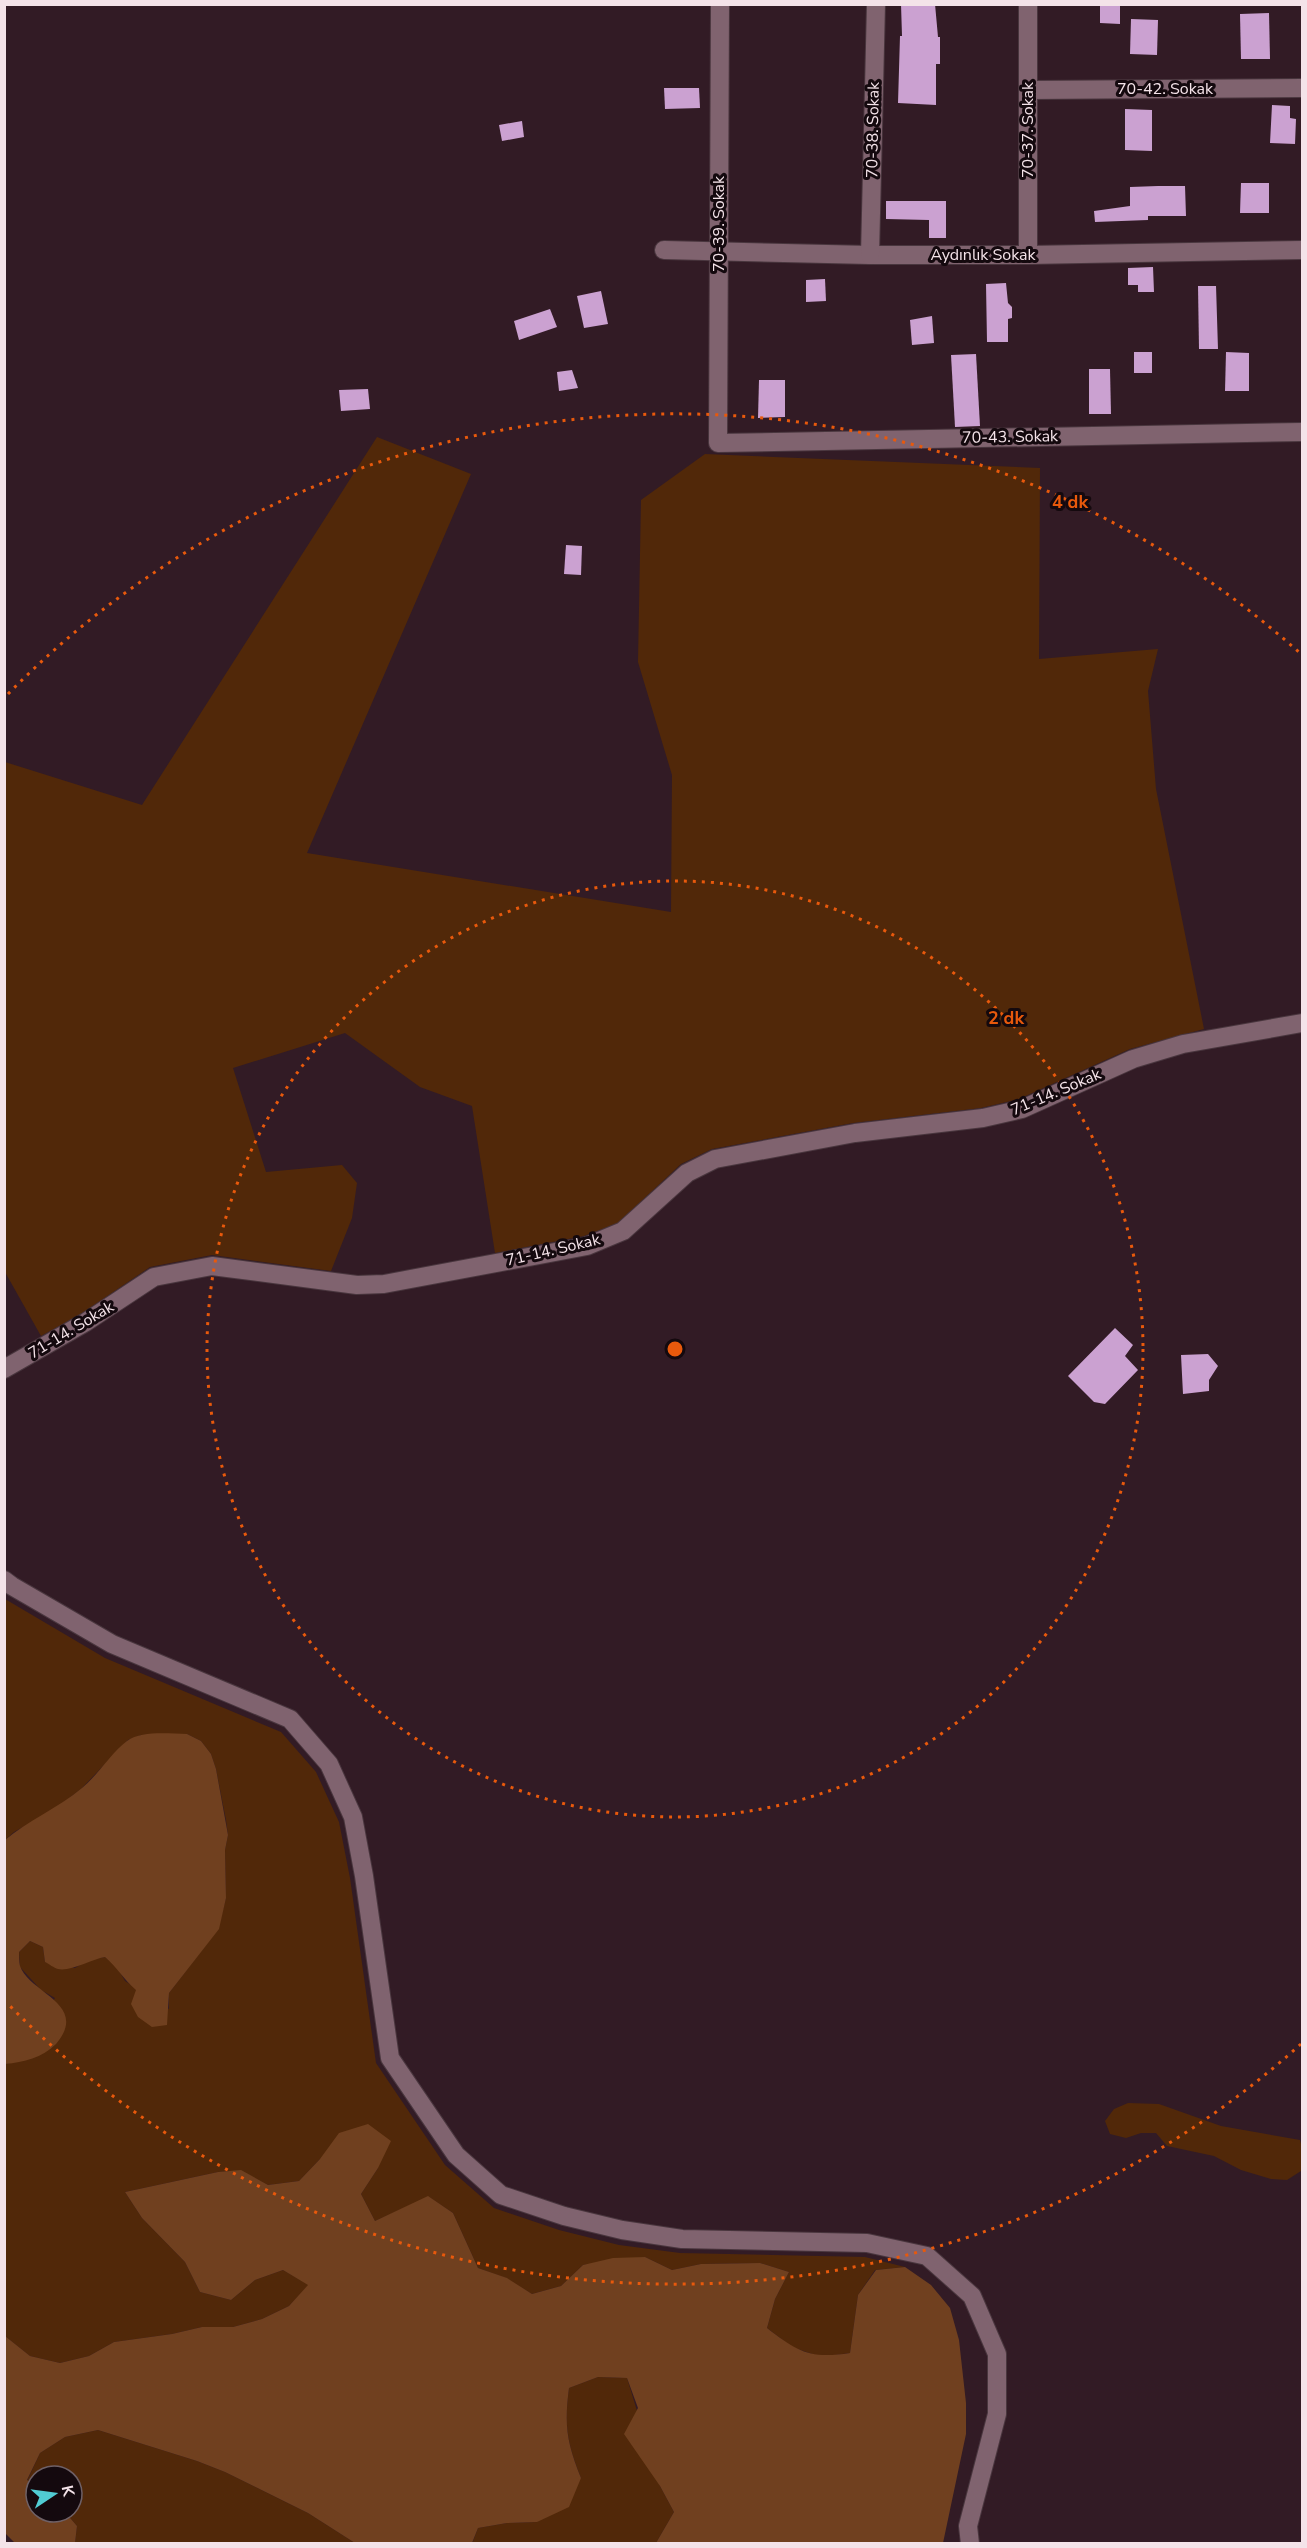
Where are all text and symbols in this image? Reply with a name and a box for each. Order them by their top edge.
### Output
street label: 70-42. Sokak [1117,78,1214,100]
street label: 70-38. Sokak [861,81,885,178]
street label: 70-37. Sokak [1017,81,1039,178]
street label: 70-39. Sokak [708,175,730,272]
street label: Aydınlık Sokak [930,244,1037,266]
street label: 70-43. Sokak [962,425,1059,449]
text: 4 dk [1052,490,1088,514]
text: 2 dk [988,1006,1024,1030]
street label: 71-14. Sokak [1007,1063,1105,1121]
street label: 71-14. Sokak [504,1228,603,1272]
street label: 71-14. Sokak [24,1295,119,1364]
centre of rings [665,1339,685,1359]
north arrow [24,2464,84,2524]
text: K [56,2483,80,2500]

